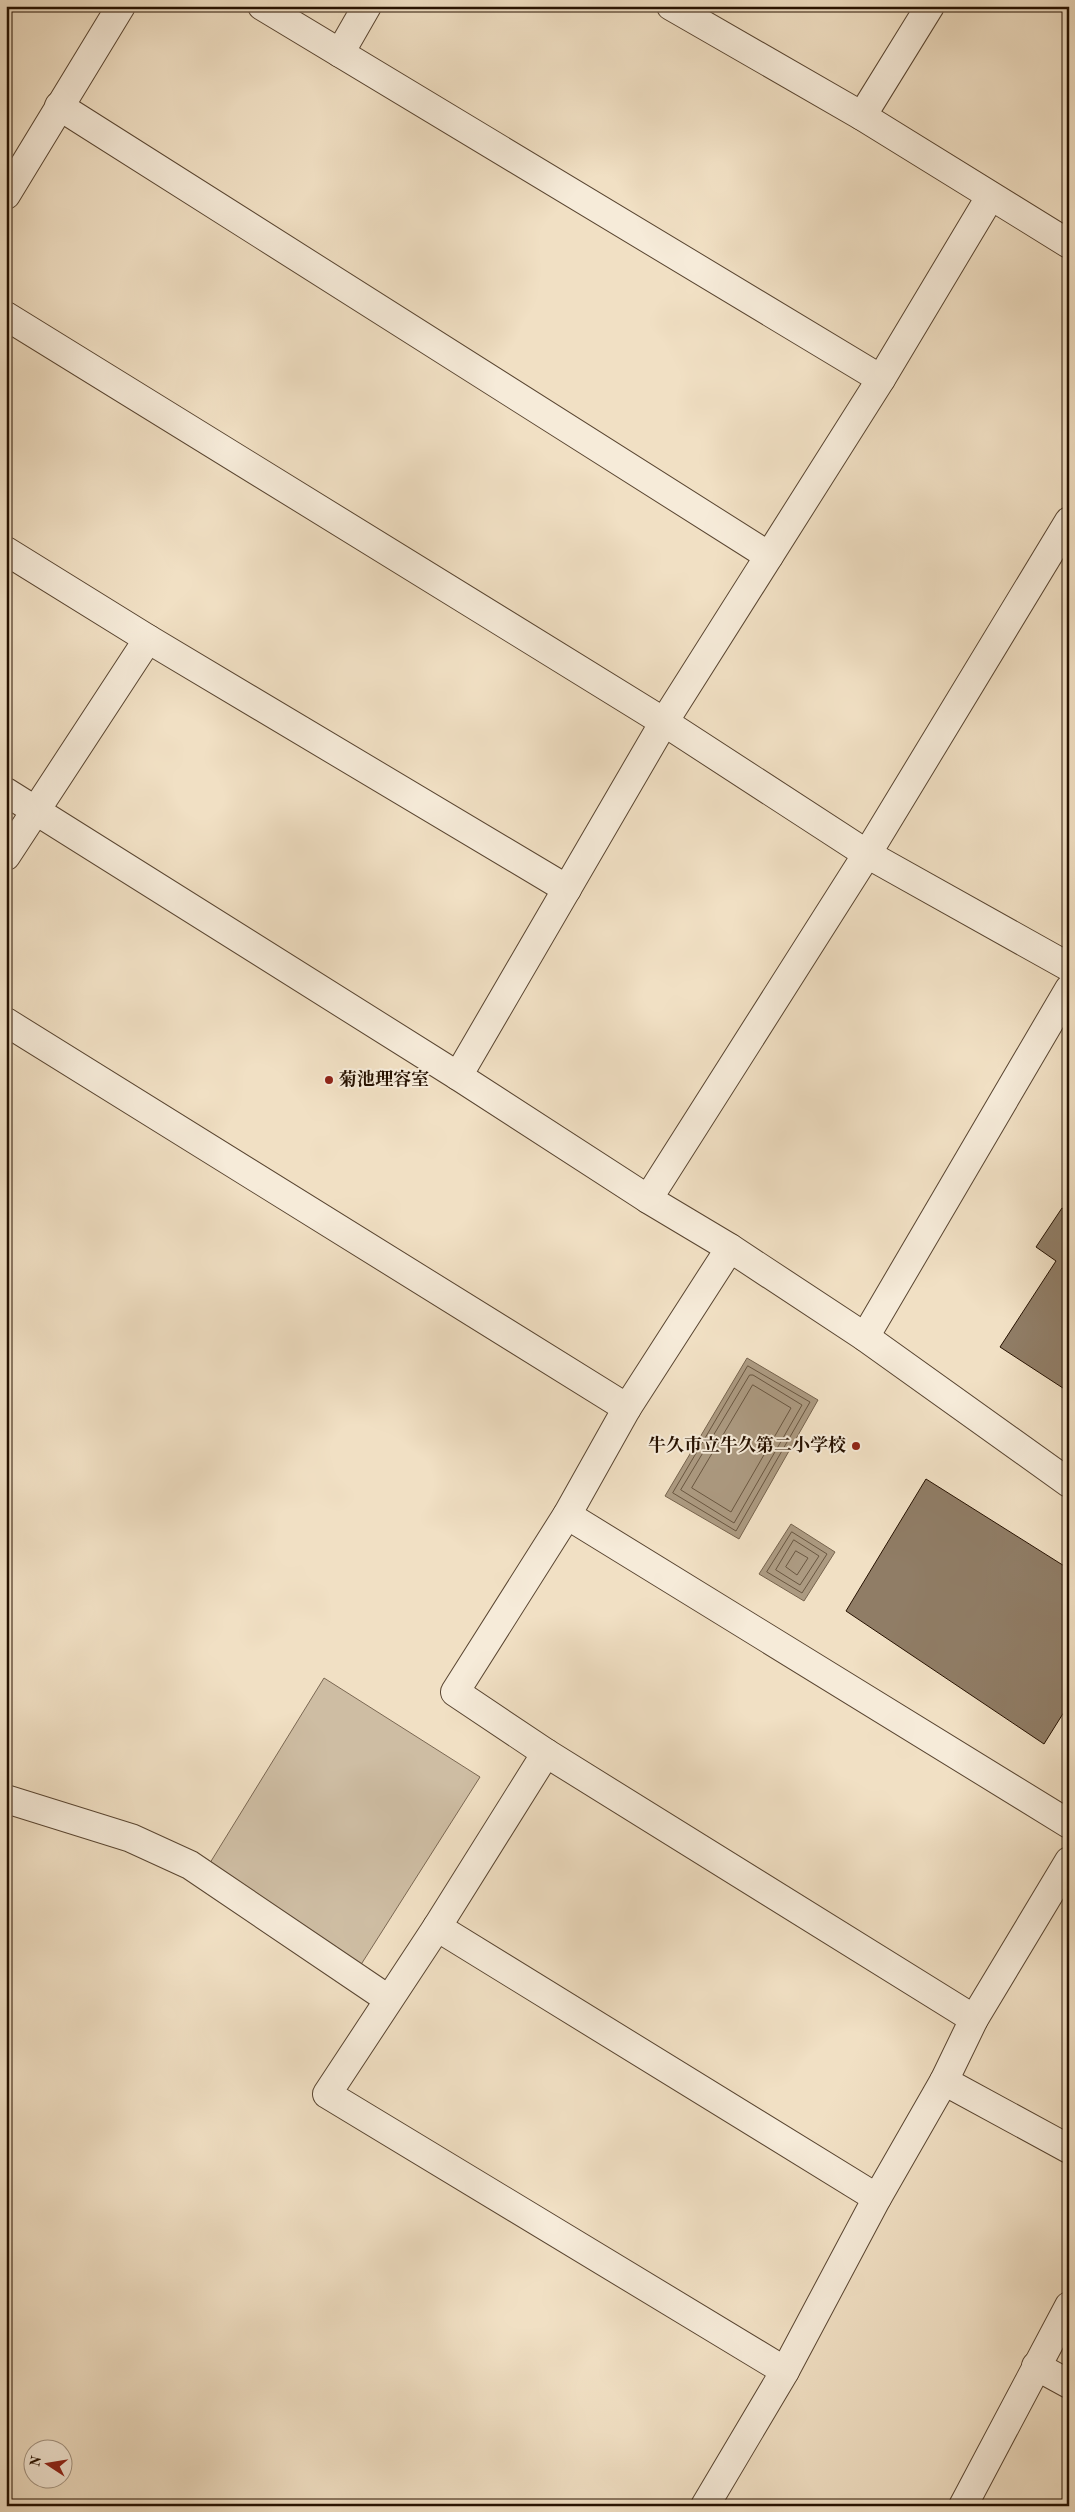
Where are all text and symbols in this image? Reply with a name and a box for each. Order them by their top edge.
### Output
place label: 菊池理容室 [339,1069,429,1089]
marker: 菊池理容室 [323,1074,335,1086]
place label: 牛久市立牛久第二小学校 [648,1435,846,1455]
marker: 牛久市立牛久第二小学校 [850,1440,862,1452]
north arrow [22,2440,72,2490]
text: N [28,2455,44,2468]

